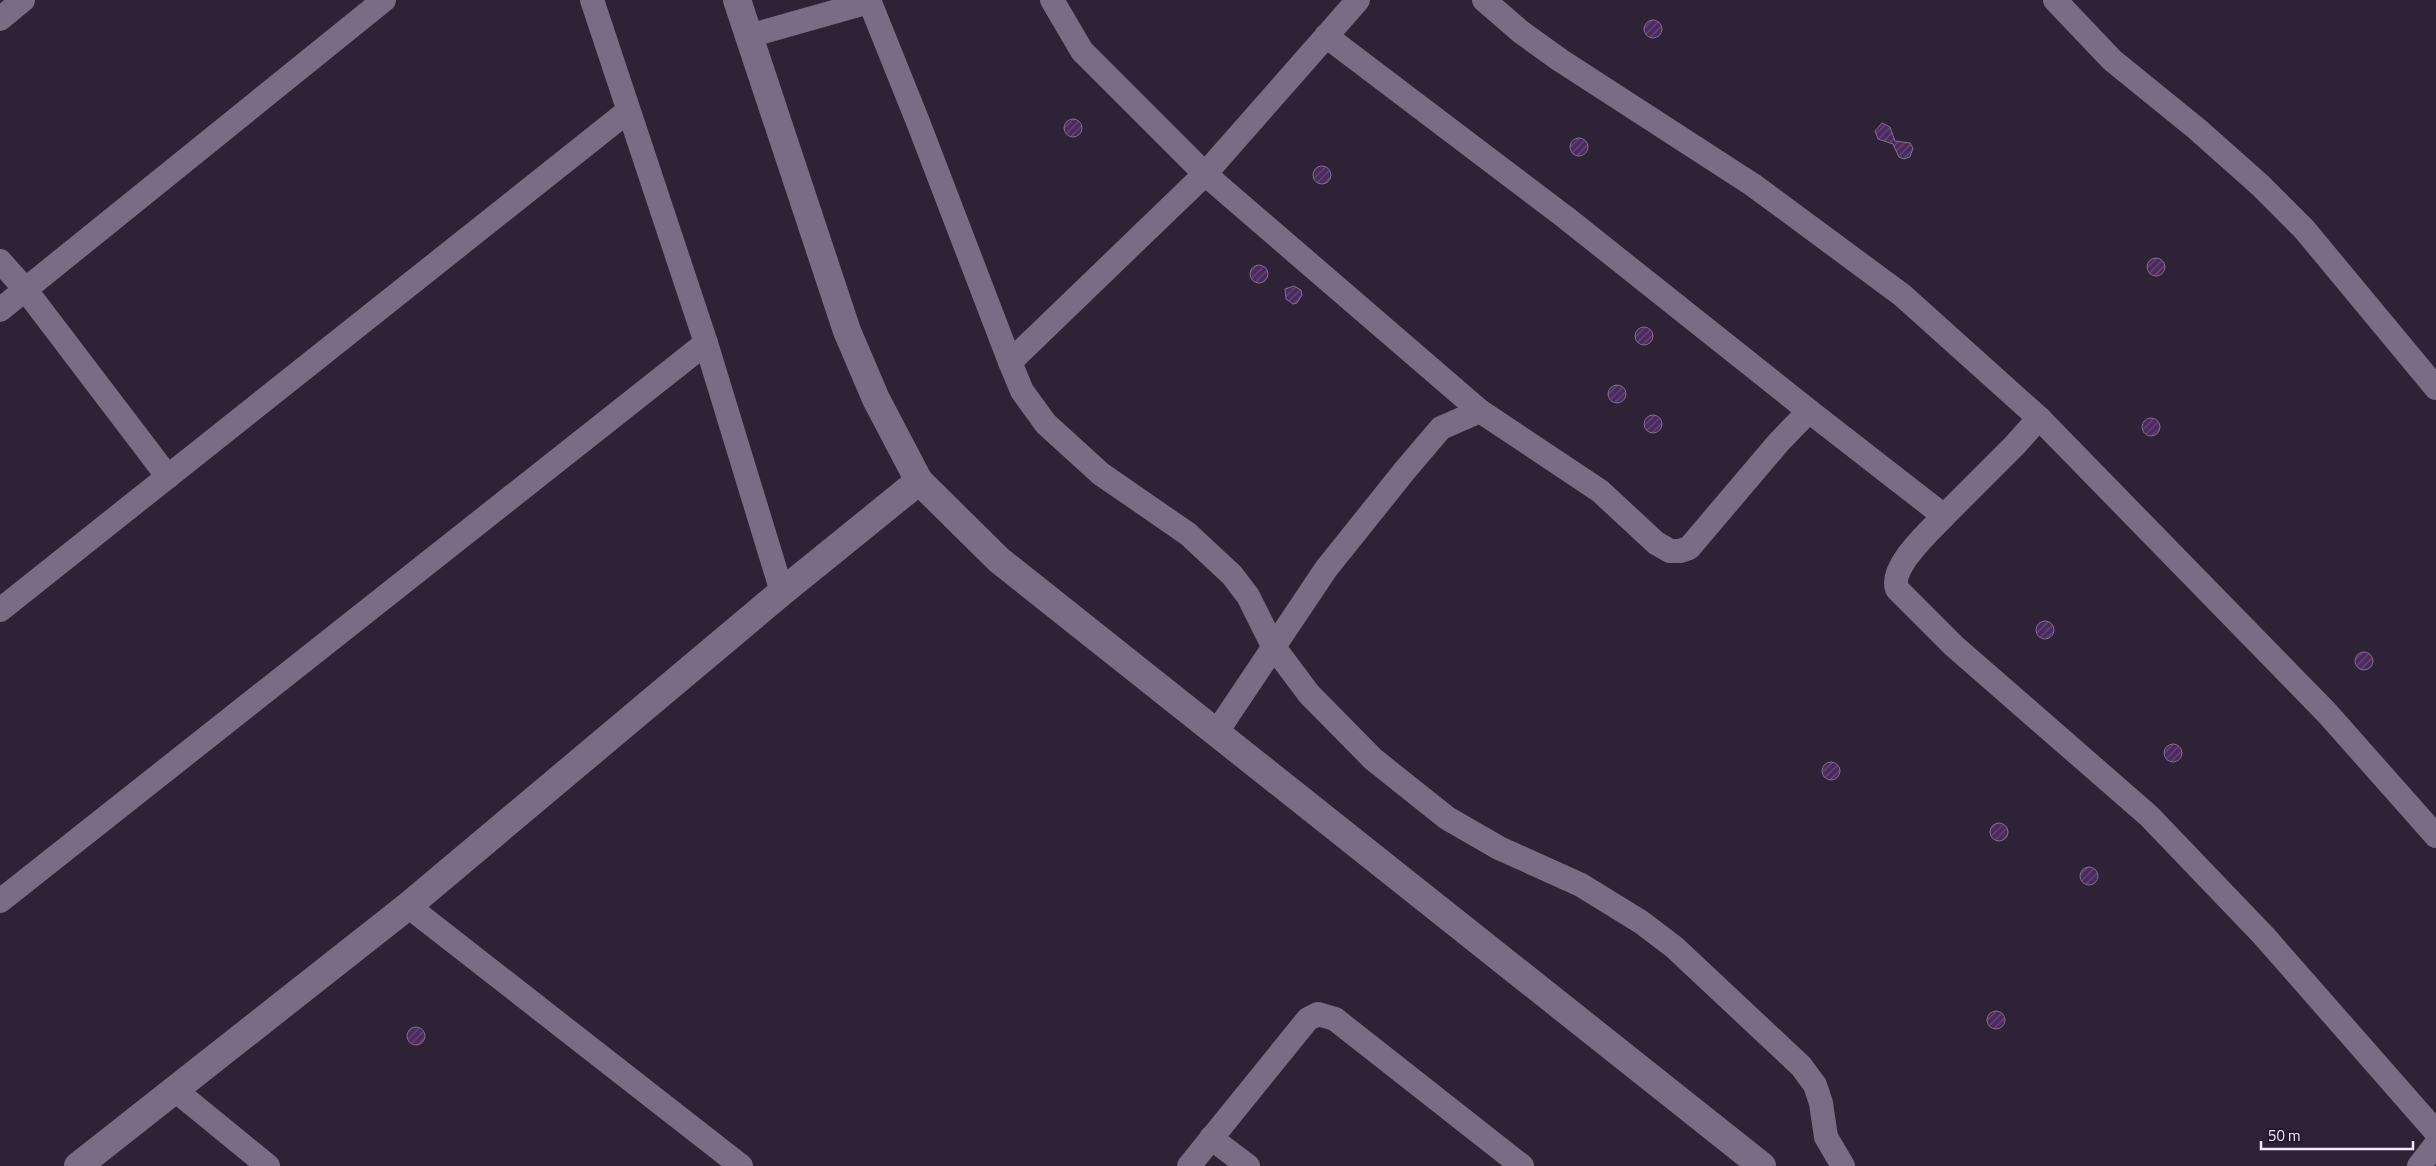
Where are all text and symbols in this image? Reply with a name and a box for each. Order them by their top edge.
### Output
scale bar [2261,1118,2414,1150]
text: 50 m [2268,1124,2301,1147]

